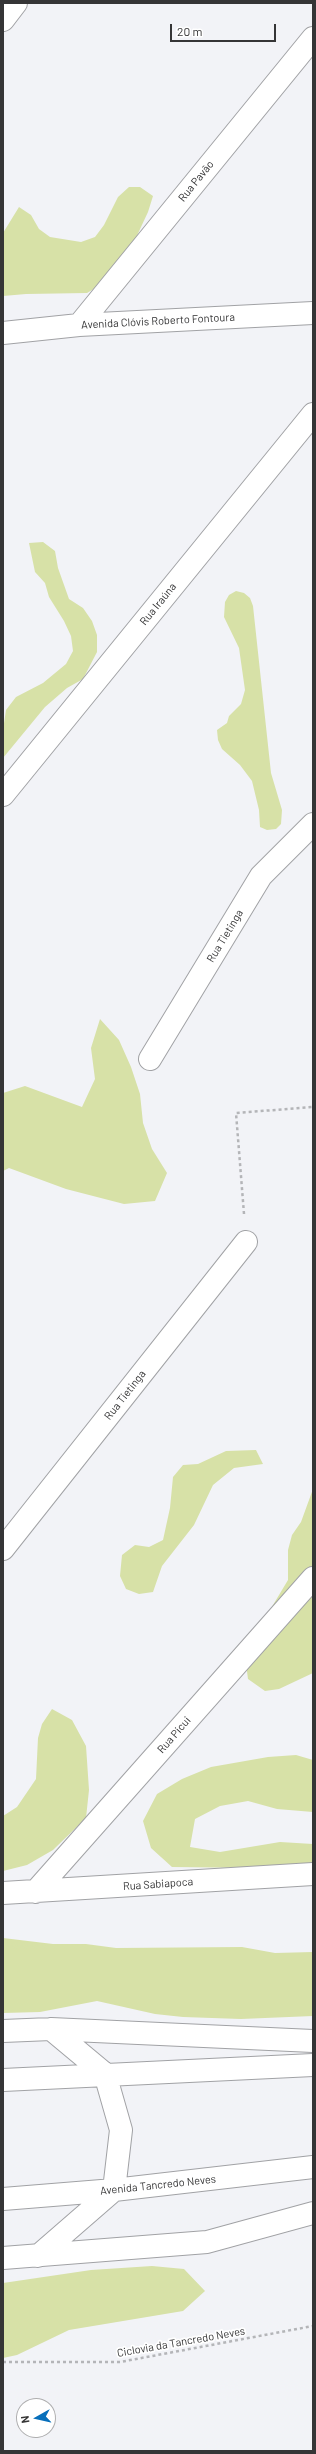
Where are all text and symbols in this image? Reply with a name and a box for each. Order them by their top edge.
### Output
scale bar [172,16,278,42]
text: 20 m [177,24,203,38]
street label: Rua Pavão [175,158,217,204]
street label: Avenida Clóvis Roberto Fontoura [81,310,235,332]
street label: Rua Iraúna [137,580,179,628]
street label: Rua Tietinga [204,907,246,965]
street label: Rua Tietinga [102,1368,148,1422]
street label: Rua Picui [155,1714,193,1756]
street label: Rua Sabiapoca [123,1875,193,1893]
street label: Avenida Tancredo Neves [99,2172,217,2198]
street label: Ciclovia da Tancredo Neves [116,2324,246,2360]
north arrow [16,2398,56,2438]
text: N [18,2415,32,2424]

